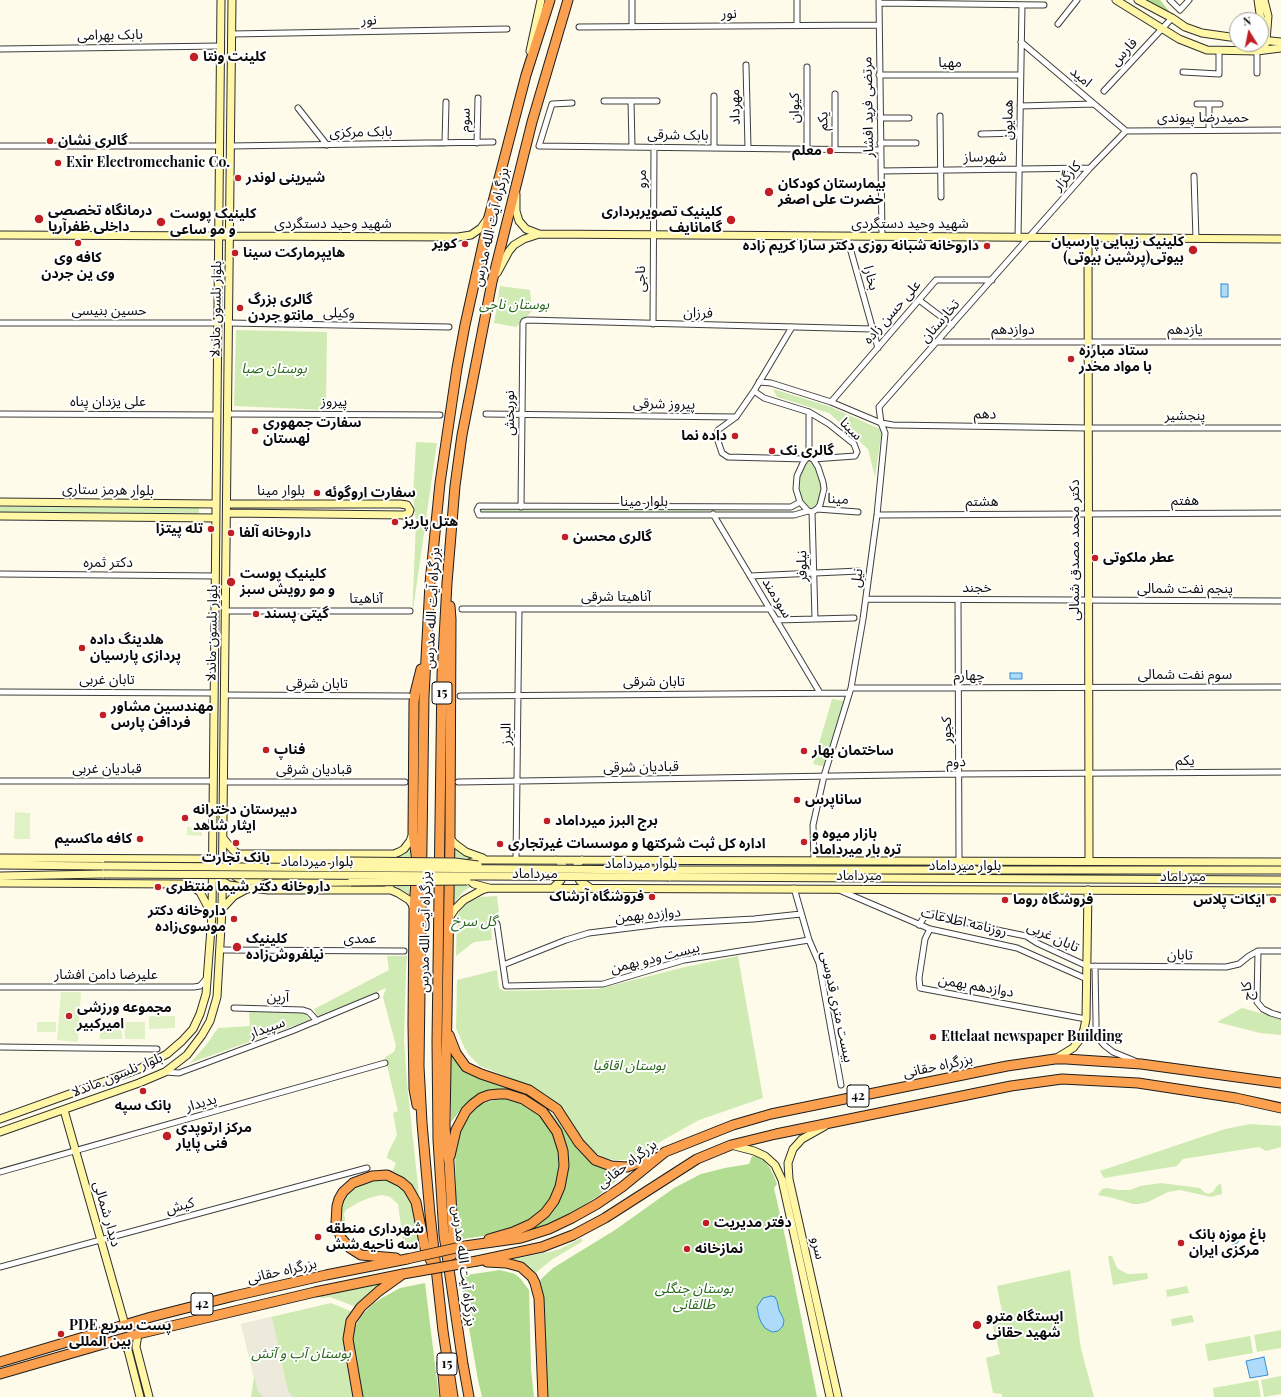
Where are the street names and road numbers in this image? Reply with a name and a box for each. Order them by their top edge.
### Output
street label: نور [721,6,737,22]
street label: نور [361,11,377,29]
street label: بابک بهرامی [77,26,143,44]
street label: فارس [1107,35,1141,69]
street label: مهیا [938,55,962,71]
street label: مرتضی فرید افشار [859,56,877,158]
street label: امید [1067,63,1095,91]
street label: مهرداد [726,89,744,125]
street label: کیوان [787,93,803,123]
street label: همایون [999,100,1017,140]
street label: سوم [456,108,474,132]
street label: حمیدرضا پیوندی [1157,110,1249,126]
street label: یکم [814,111,832,131]
street label: بابک مرکزی [329,123,393,141]
street label: بابک شرقی [647,126,709,144]
street label: شهرساز [963,148,1007,166]
street label: کارگزار [1049,158,1085,194]
street label: بزرگراه آیت الله مدرس [469,166,513,288]
street label: مرو [634,169,650,189]
street label: شهید وحید دستگردی [274,216,392,232]
street label: شهید وحید دستگردی [851,216,969,232]
street label: بلوار نلسون ماندلا [207,260,225,358]
street label: بخارا [860,264,882,292]
street label: ناجی [633,266,649,292]
street label: علی حسن زاده [860,277,924,347]
street label: تخارستان [917,296,963,346]
street label: حسین بنیسی [71,303,147,319]
street label: وكيلی [323,304,355,322]
street label: فرزان [683,304,713,322]
street label: دوازدهم [991,322,1035,338]
street label: یازدهم [1167,322,1203,338]
street label: نوربخش [502,390,518,436]
street label: علی یزدان پناه [70,394,146,410]
street label: پیروز [321,394,347,410]
street label: پیروز شرقی [633,395,695,413]
street label: دهم [974,405,996,423]
street label: پنجشیر [1165,408,1205,424]
street label: سینا [836,414,866,444]
street label: دکتر محمد مصدق شمالی [1067,479,1083,621]
street label: بلوار هرمز ستاری [62,481,154,499]
street label: بلوار مینا [257,483,305,499]
street label: مینا [827,490,849,508]
street label: هفتم [1171,493,1199,509]
street label: بلوار مینا [620,494,668,510]
street label: هشتم [965,494,999,510]
street label: بزرگراه آیت الله مدرس [420,547,444,669]
street label: نیلوفر [793,550,811,582]
street label: دکتر ثمره [83,555,133,571]
street label: نیل [847,567,867,589]
street label: سودمند [759,575,795,621]
street label: خجند [962,580,992,596]
street label: پنجم نفت شمالی [1137,581,1233,597]
street label: بلوار نلسون ماندلا [203,584,221,682]
street label: آناهیتا شرقی [581,589,651,605]
street label: آناهیتا [349,591,383,607]
street label: سوم نفت شمالی [1138,667,1232,683]
street label: چهارم [954,668,984,684]
street label: تابان غربی [79,672,135,688]
street label: تابان شرقی [623,674,685,690]
street label: تابان شرقی [286,676,348,692]
road number: 15 [432,682,452,704]
street label: کجور [939,717,955,743]
street label: البرز [497,723,515,745]
street label: دوم [946,753,966,771]
street label: یکم [1175,753,1195,769]
street label: قبادیان شرقی [603,758,679,776]
street label: قبادیان غربی [72,761,142,777]
street label: قبادیان شرقی [276,762,352,778]
street label: بلوار میرداماد [281,854,353,870]
street label: بلوار میرداماد [605,856,677,872]
street label: بلوار میرداماد [929,858,1001,874]
street label: میرداماد [512,866,558,882]
street label: میرداماد [836,868,882,884]
street label: میرداماد [1160,869,1206,885]
street label: بزرگراه آیت الله مدرس [416,871,434,993]
street label: دوازده بهمن [614,904,682,926]
street label: روزنامه اطلاعات [919,904,1009,940]
street label: تابان غربی [1024,918,1082,956]
street label: عمدی [343,931,377,947]
street label: بیست ودو بهمن [609,939,701,977]
street label: تابان [1167,946,1193,964]
street label: بیست متری قدوسی [817,950,857,1064]
street label: علیرضا دامن افشار [54,967,158,983]
street label: دوازدهم بهمن [937,971,1015,1001]
street label: کاج [1238,981,1256,1001]
street label: آرین [267,988,289,1006]
street label: سپیدار [247,1014,287,1042]
street label: بلوار نلسون ماندلا [69,1049,165,1101]
street label: بزرگراه حقانی [902,1050,974,1082]
road number: 42 [847,1085,869,1107]
street label: پدیدار [183,1091,219,1115]
street label: بزرگراه حقانی [594,1136,660,1192]
street label: دیدار شمالی [90,1179,124,1249]
street label: کیش [164,1194,196,1218]
street label: بزرگراه آیت الله مدرس [448,1205,480,1327]
street label: سرو [807,1235,829,1261]
street label: بزرگراه حقانی [246,1255,318,1287]
road number: 42 [191,1293,213,1315]
road number: 15 [437,1353,457,1375]

